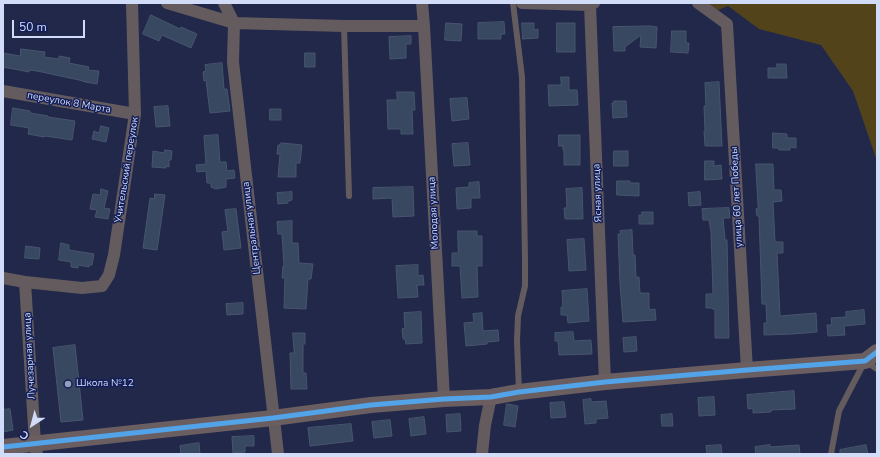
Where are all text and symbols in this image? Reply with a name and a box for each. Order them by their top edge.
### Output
scale bar [14,12,87,38]
text: 50 m [19,19,47,35]
street label: переулок 8 Марта [26,90,112,116]
street label: Учительский переулок [113,116,141,224]
street label: улица 60 лет Победы [728,146,746,248]
street label: Ясная улица [591,164,605,222]
street label: Молодая улица [426,176,442,250]
street label: Центральная улица [240,181,264,275]
street label: Лучезарная улица [22,312,38,400]
place label: Школа №12 [76,378,134,390]
marker: Школа №12 [63,379,73,389]
north arrow [12,405,52,445]
text: С [17,427,32,443]

